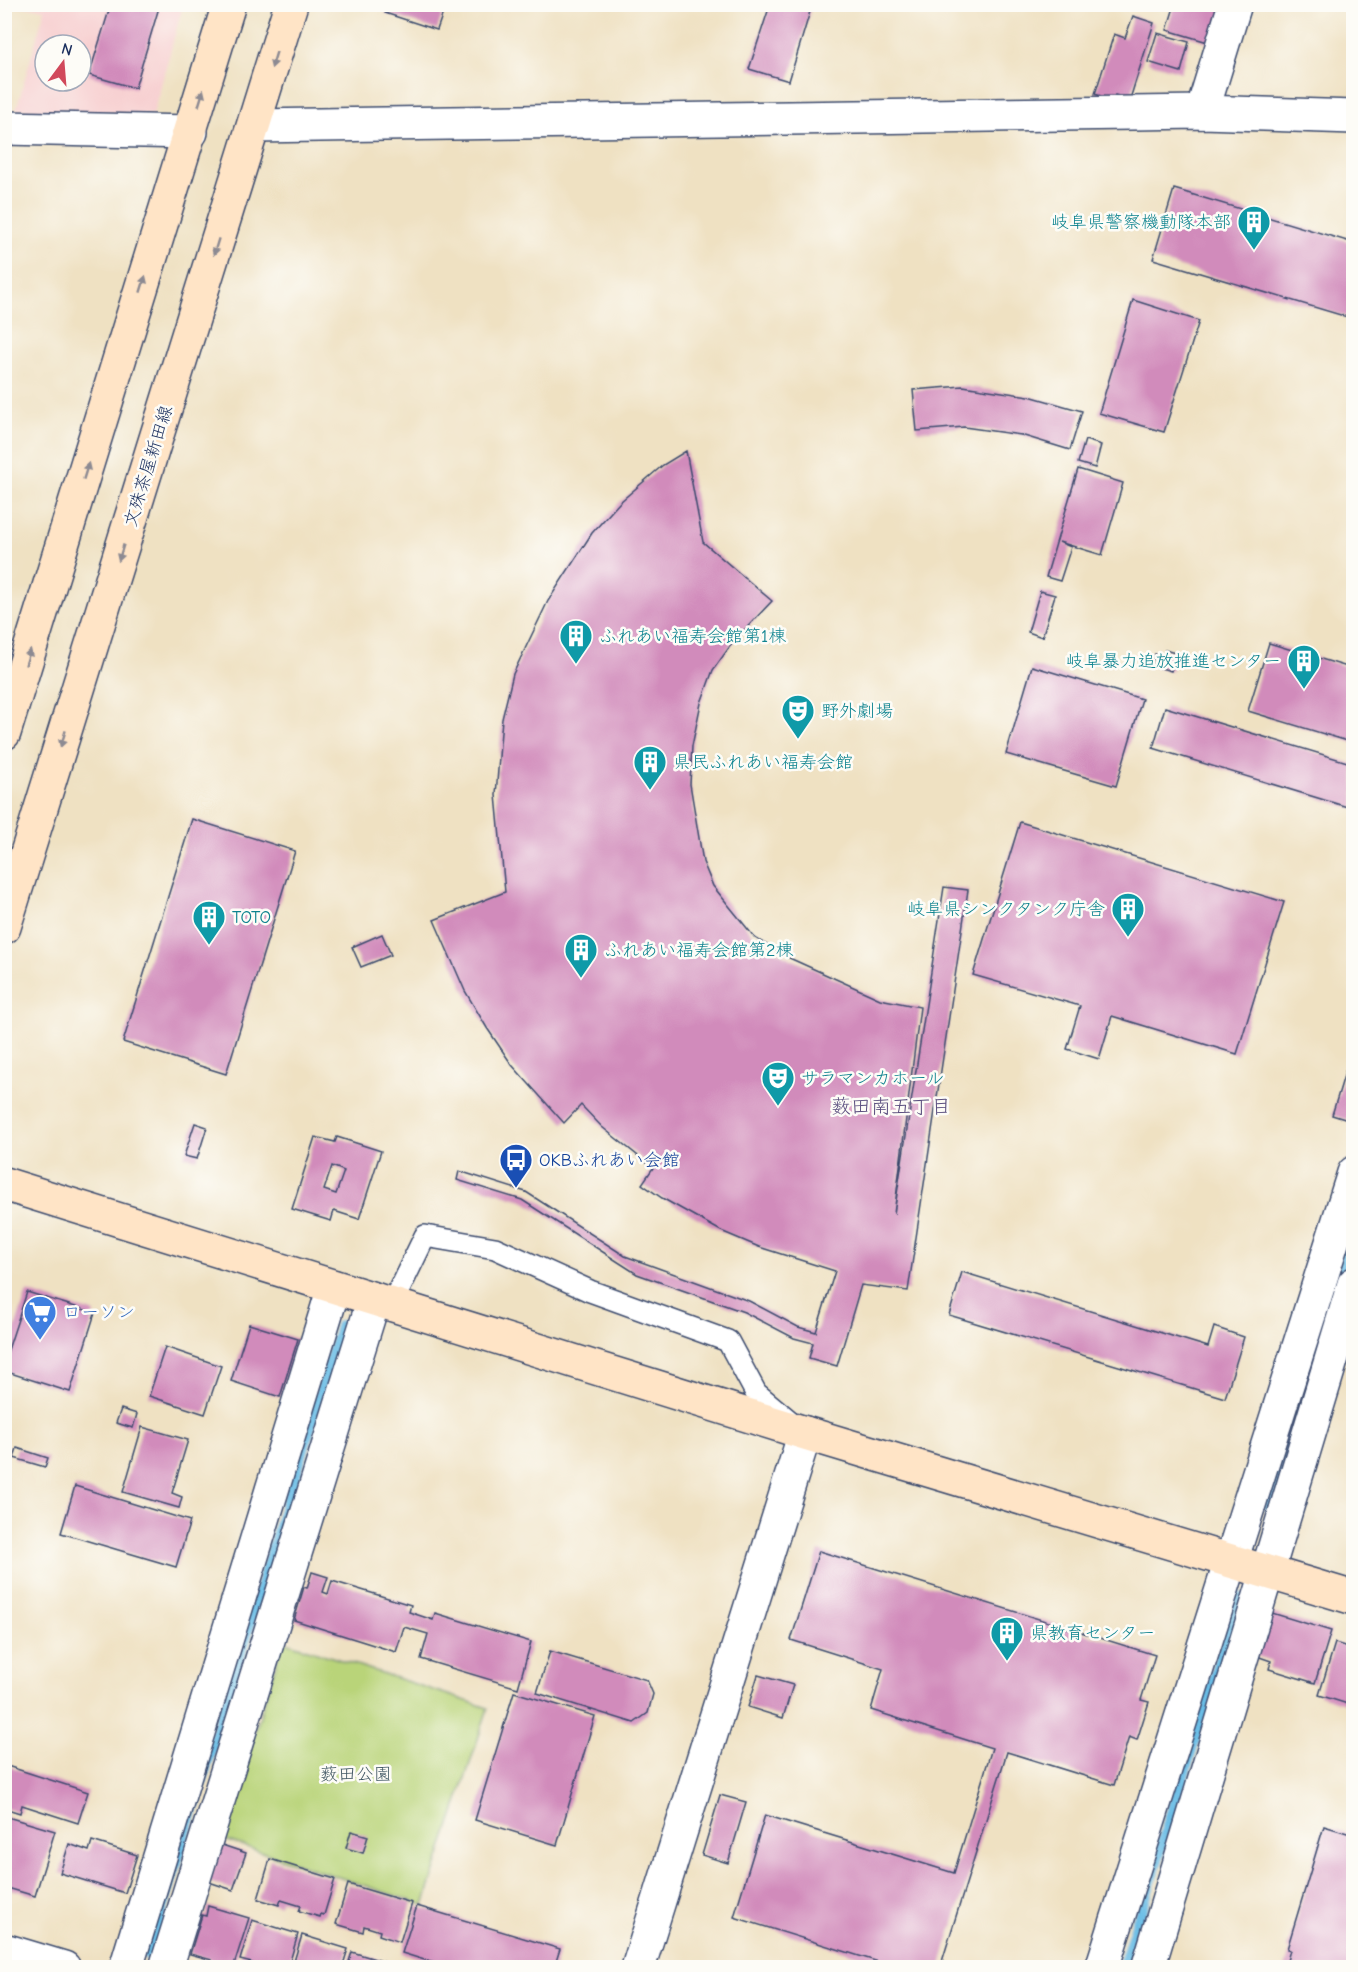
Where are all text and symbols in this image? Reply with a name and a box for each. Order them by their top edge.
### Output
north arrow [33,33,93,93]
text: N [59,39,74,60]
one-way arrow [269,51,278,69]
one-way arrow [197,89,206,107]
building icon: 岐阜県警察機動隊本部 [1236,204,1272,251]
place label: 岐阜県警察機動隊本部 [1051,212,1231,233]
one-way arrow [211,238,220,256]
one-way arrow [139,275,148,293]
street label: 文殊茶屋新田線 [120,403,177,529]
one-way arrow [82,462,91,480]
one-way arrow [116,544,125,562]
building icon: ふれあい福寿会館第1棟 [558,618,594,665]
place label: ふれあい福寿会館第1棟 [599,626,786,647]
building icon: 岐阜暴力追放推進センター [1286,643,1322,690]
one-way arrow [24,648,33,666]
place label: 岐阜暴力追放推進センター [1066,651,1281,672]
theatre icon: 野外劇場 [780,693,816,740]
place label: 野外劇場 [821,701,893,722]
one-way arrow [58,730,67,748]
building icon: 県民ふれあい福寿会館 [632,744,668,791]
place label: 県民ふれあい福寿会館 [673,752,853,773]
building icon: 岐阜県シンクタンク庁舎 [1110,891,1146,938]
building icon: TOTO [191,899,227,946]
place label: 岐阜県シンクタンク庁舎 [907,899,1105,920]
place label: TOTO [232,907,271,928]
building icon: ふれあい福寿会館第2棟 [563,932,599,979]
place label: ふれあい福寿会館第2棟 [604,940,793,961]
theatre icon: サラマンカホール [760,1060,796,1107]
place label: サラマンカホール [801,1068,944,1089]
district label: 薮田南五丁目 [831,1095,951,1118]
bus stop icon: OKBふれあい会館 [498,1142,534,1189]
place label: OKBふれあい会館 [539,1150,680,1171]
supermarket icon: ローソン [22,1294,58,1341]
place label: ローソン [63,1302,135,1323]
building icon: 県教育センター [989,1615,1025,1662]
place label: 県教育センター [1030,1623,1155,1644]
park label: 薮田公園 [320,1764,392,1785]

